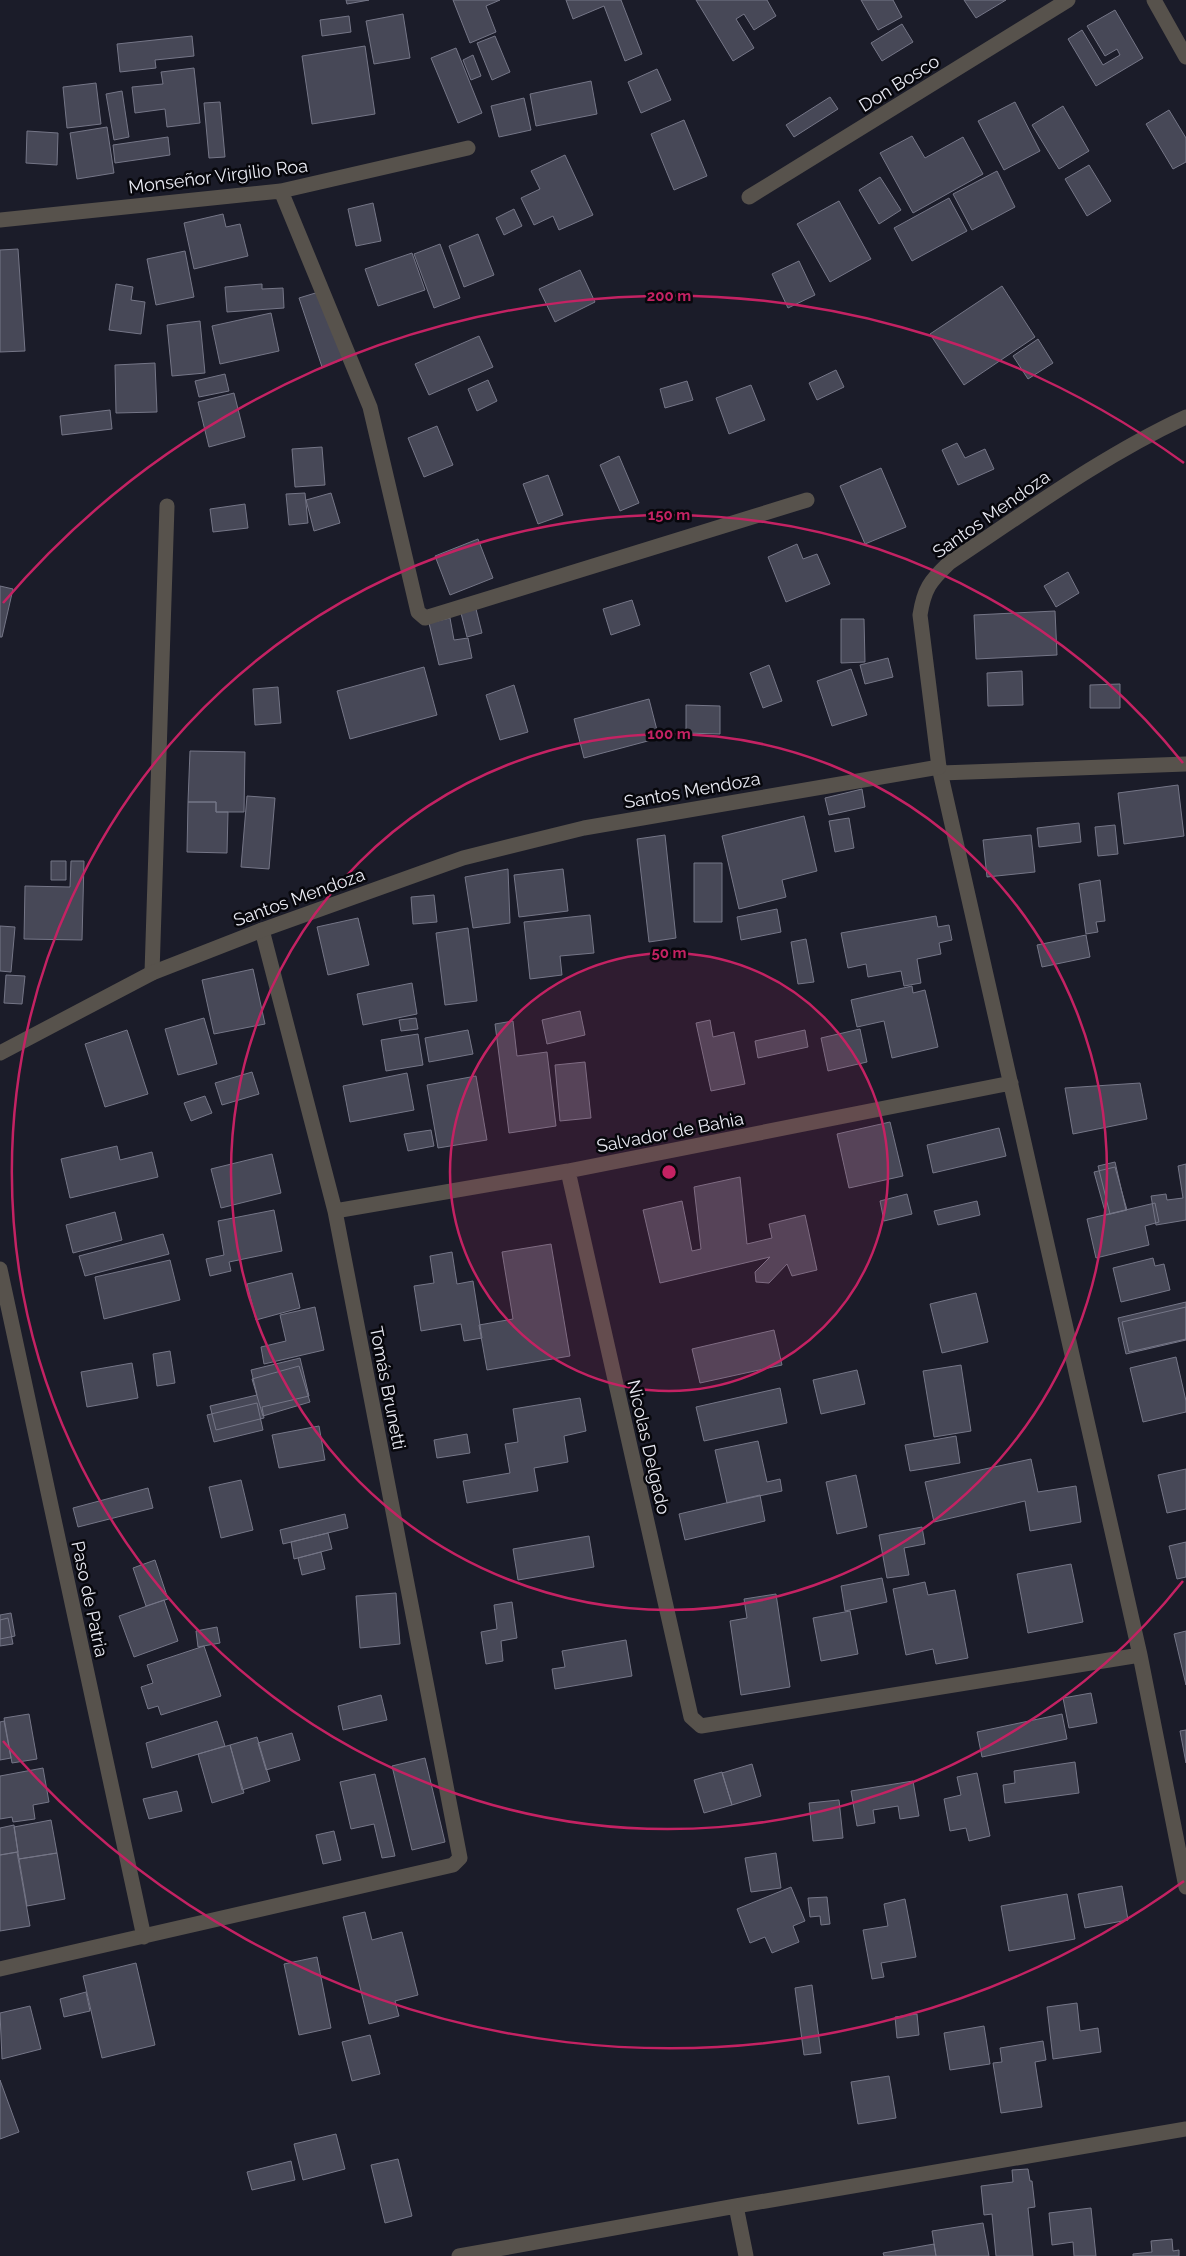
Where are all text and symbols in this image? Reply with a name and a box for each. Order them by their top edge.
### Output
street label: Don Bosco [855,50,943,116]
street label: Monseñor Virgilio Roa [127,155,309,197]
text: 200 m [647,287,691,305]
street label: Santos Mendoza [928,466,1054,562]
text: 150 m [648,506,690,524]
text: 100 m [647,725,691,743]
street label: Santos Mendoza [622,768,762,812]
street label: Santos Mendoza [231,864,367,930]
text: 50 m [651,944,687,962]
street label: Salvador de Bahia [595,1107,745,1157]
centre of rings [660,1163,678,1181]
street label: Tomás Brunetti [366,1325,410,1451]
street label: Nicolas Delgado [623,1378,675,1517]
street label: Paso de Patria [67,1539,113,1659]

